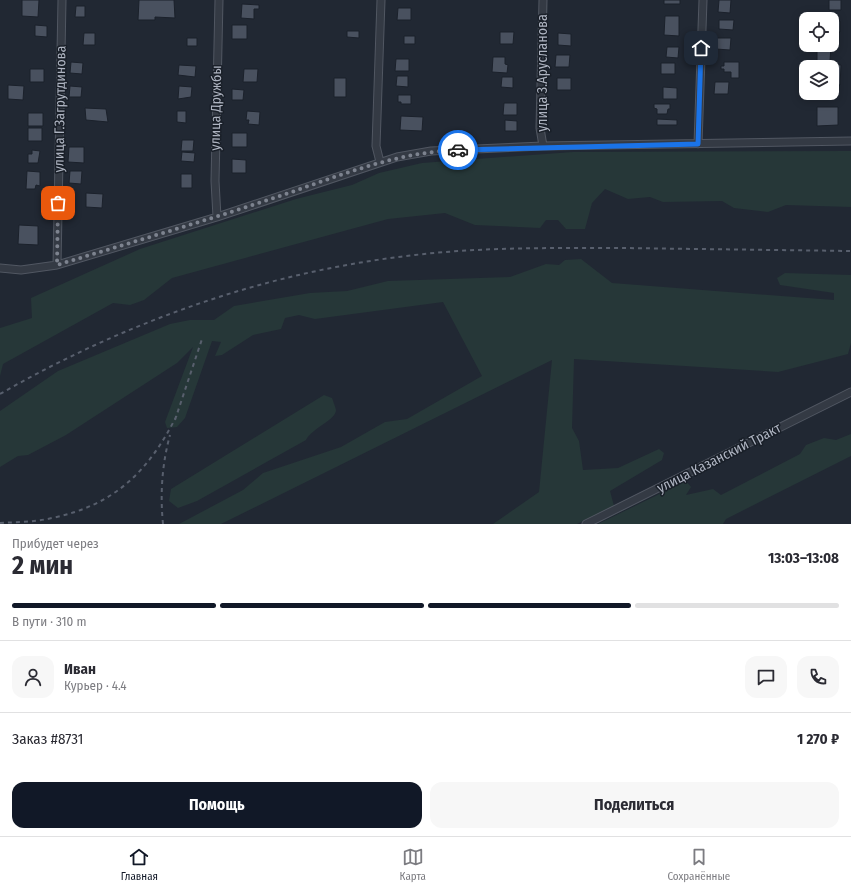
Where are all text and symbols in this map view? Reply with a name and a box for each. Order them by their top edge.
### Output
map controls [799,12,839,100]
button: locate [799,12,839,52]
street label: улица З.Арусланова [534,14,551,132]
pin [684,31,718,65]
icon: home [690,37,712,59]
street label: улица Г.Загрутдинова [50,45,70,173]
button: layers [799,60,839,100]
street label: улица Дружбы [207,65,225,151]
courier [438,130,478,170]
icon: car [447,139,469,161]
pin [41,186,75,220]
icon: bag [47,192,69,214]
street label: улица Казанский Тракт [654,419,784,497]
text: Прибудет через [12,536,99,551]
text: 13:03–13:08 [768,549,839,567]
text: 2 мин [12,550,73,581]
text: В пути · 310 m [12,614,86,629]
button: person [12,656,54,698]
button: chat [745,656,787,698]
button: phone [797,656,839,698]
text: Иван [64,660,96,678]
text: Курьер · 4.4 [64,678,127,693]
text: Заказ #8731 [12,730,83,748]
text: 1 270 ₽ [797,730,839,748]
button: Помощь [12,782,422,828]
button: Поделиться [430,782,839,828]
tab: Главная [121,846,158,883]
tab: Карта [400,846,426,883]
tab: Сохранённые [667,846,730,883]

